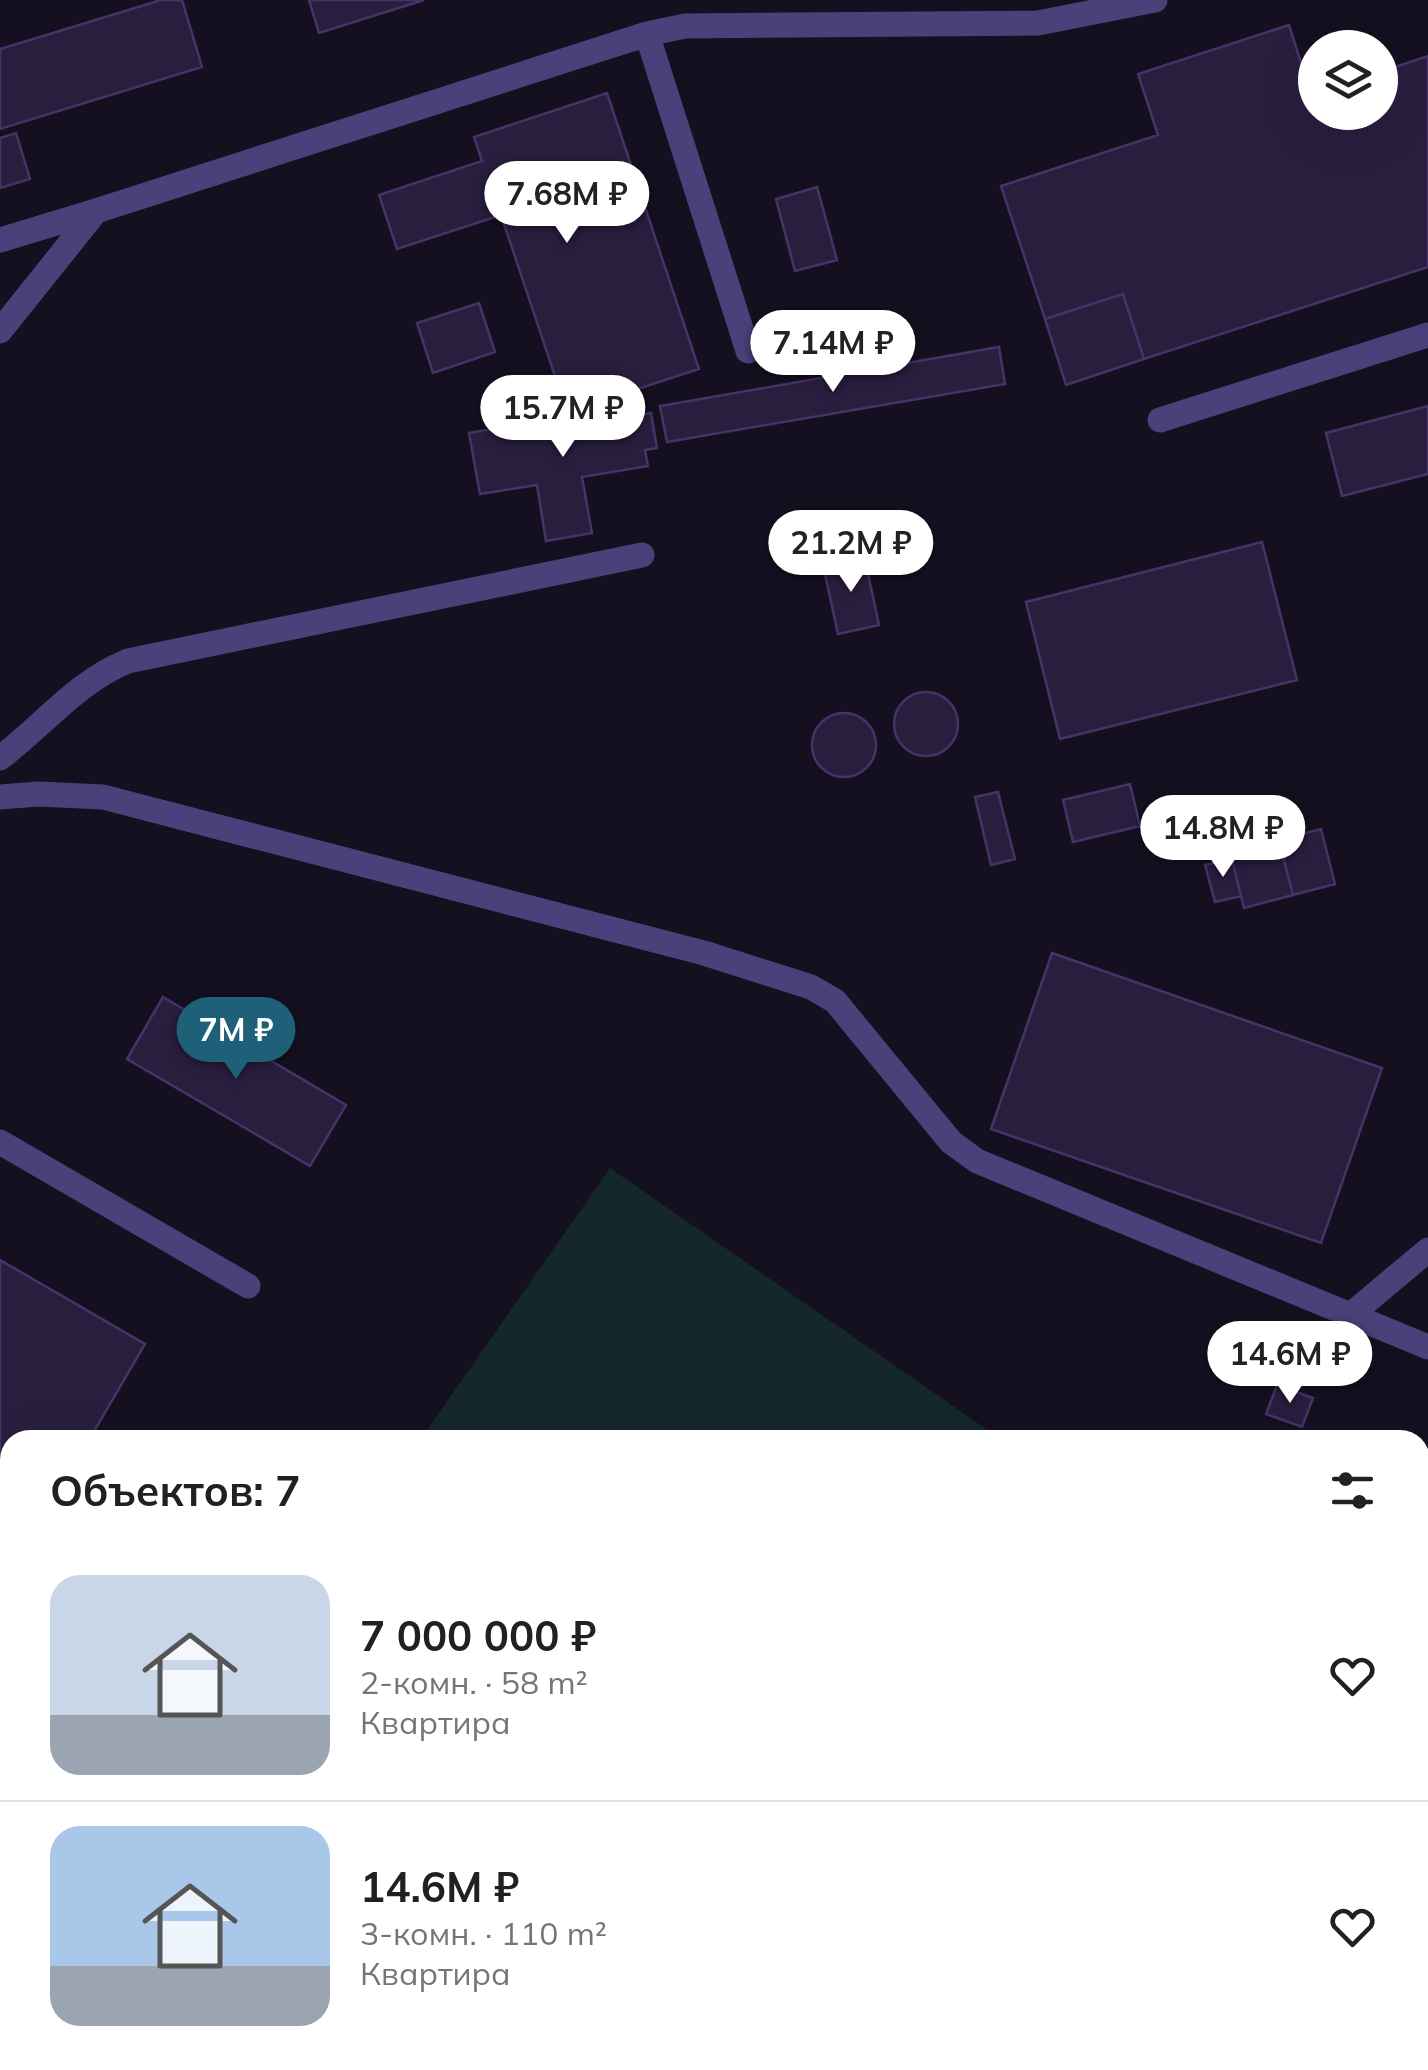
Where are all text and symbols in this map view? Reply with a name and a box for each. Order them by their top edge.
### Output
map controls [1298,30,1398,130]
button: layers [1298,30,1398,130]
pin: 7.68M ₽ [475,161,659,246]
text: 7.68M ₽ [506,173,628,213]
pin: 7.14M ₽ [741,310,925,395]
text: 7.14M ₽ [772,322,894,362]
pin: 15.7M ₽ [471,375,655,460]
text: 15.7M ₽ [502,387,624,427]
pin: 21.2M ₽ [759,510,943,595]
text: 21.2M ₽ [790,522,912,562]
pin: 14.8M ₽ [1131,795,1315,880]
text: 14.8M ₽ [1162,807,1284,847]
pin: 7M ₽ [177,997,295,1082]
text: 7M ₽ [198,1009,274,1049]
pin: 14.6M ₽ [1198,1321,1382,1406]
text: 14.6M ₽ [1229,1333,1351,1373]
icon: filters [1325,1463,1380,1518]
text: Объектов: 7 [50,1464,300,1517]
text: 7 000 000 ₽ [360,1609,596,1662]
icon: home [130,1615,250,1735]
icon: heart [1325,1648,1380,1703]
text: 2-комн. · 58 m² [360,1662,588,1702]
text: Квартира [360,1702,511,1742]
text: 14.6M ₽ [360,1860,519,1913]
icon: home [130,1866,250,1986]
icon: heart [1325,1899,1380,1954]
text: 3-комн. · 110 m² [360,1913,607,1953]
text: Квартира [360,1953,511,1993]

